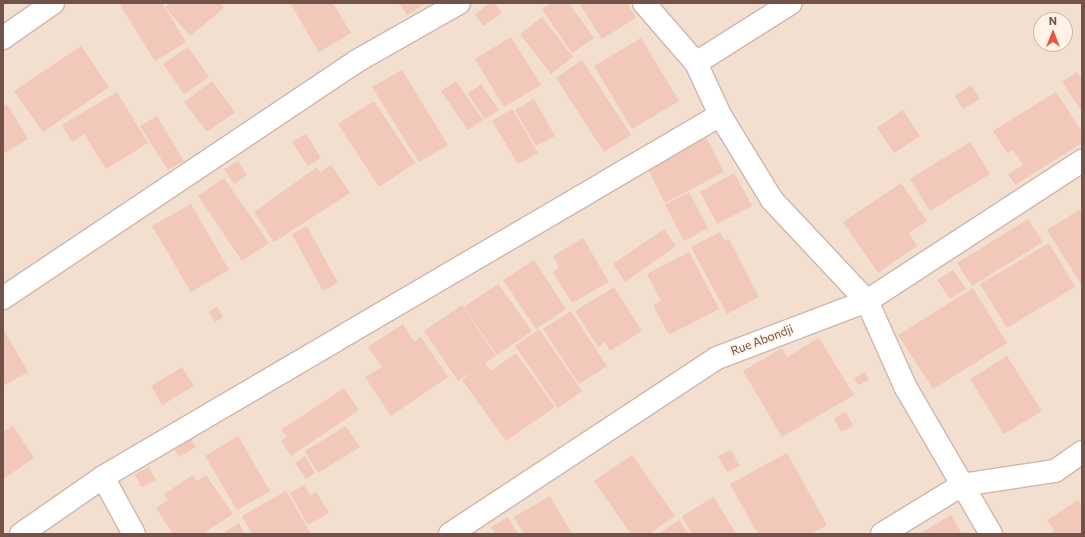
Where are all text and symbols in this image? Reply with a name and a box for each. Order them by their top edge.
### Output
north arrow [1033,12,1073,52]
text: N [1049,14,1057,27]
street label: Rue Abondji [729,321,795,359]

